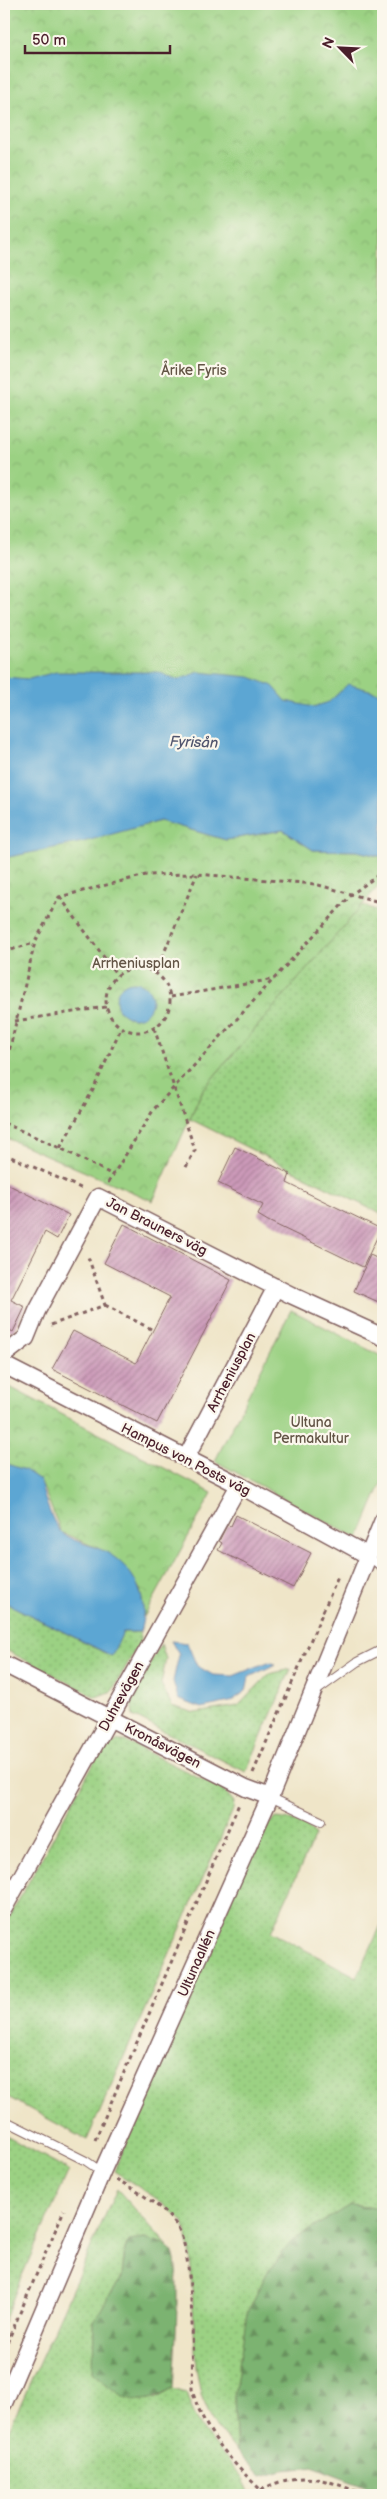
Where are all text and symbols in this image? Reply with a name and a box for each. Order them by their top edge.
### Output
scale bar [25,22,170,54]
north arrow [314,22,364,72]
text: 50 m [32,31,66,50]
text: N [319,35,338,51]
park label: Årike Fyris [161,360,227,379]
water label: Fyrisån [169,732,219,753]
park label: Arrheniusplan [92,955,180,972]
street label: Jan Brauners väg [103,1194,210,1259]
street label: Arrheniusplan [203,1329,260,1415]
park label: Ultuna Permakultur [273,1414,350,1447]
street label: Hampus von Posts väg [118,1419,253,1499]
street label: Duhrevägen [95,1658,148,1734]
street label: Kronåsvägen [122,1719,204,1772]
street label: Ultunaallén [174,1927,219,1999]

